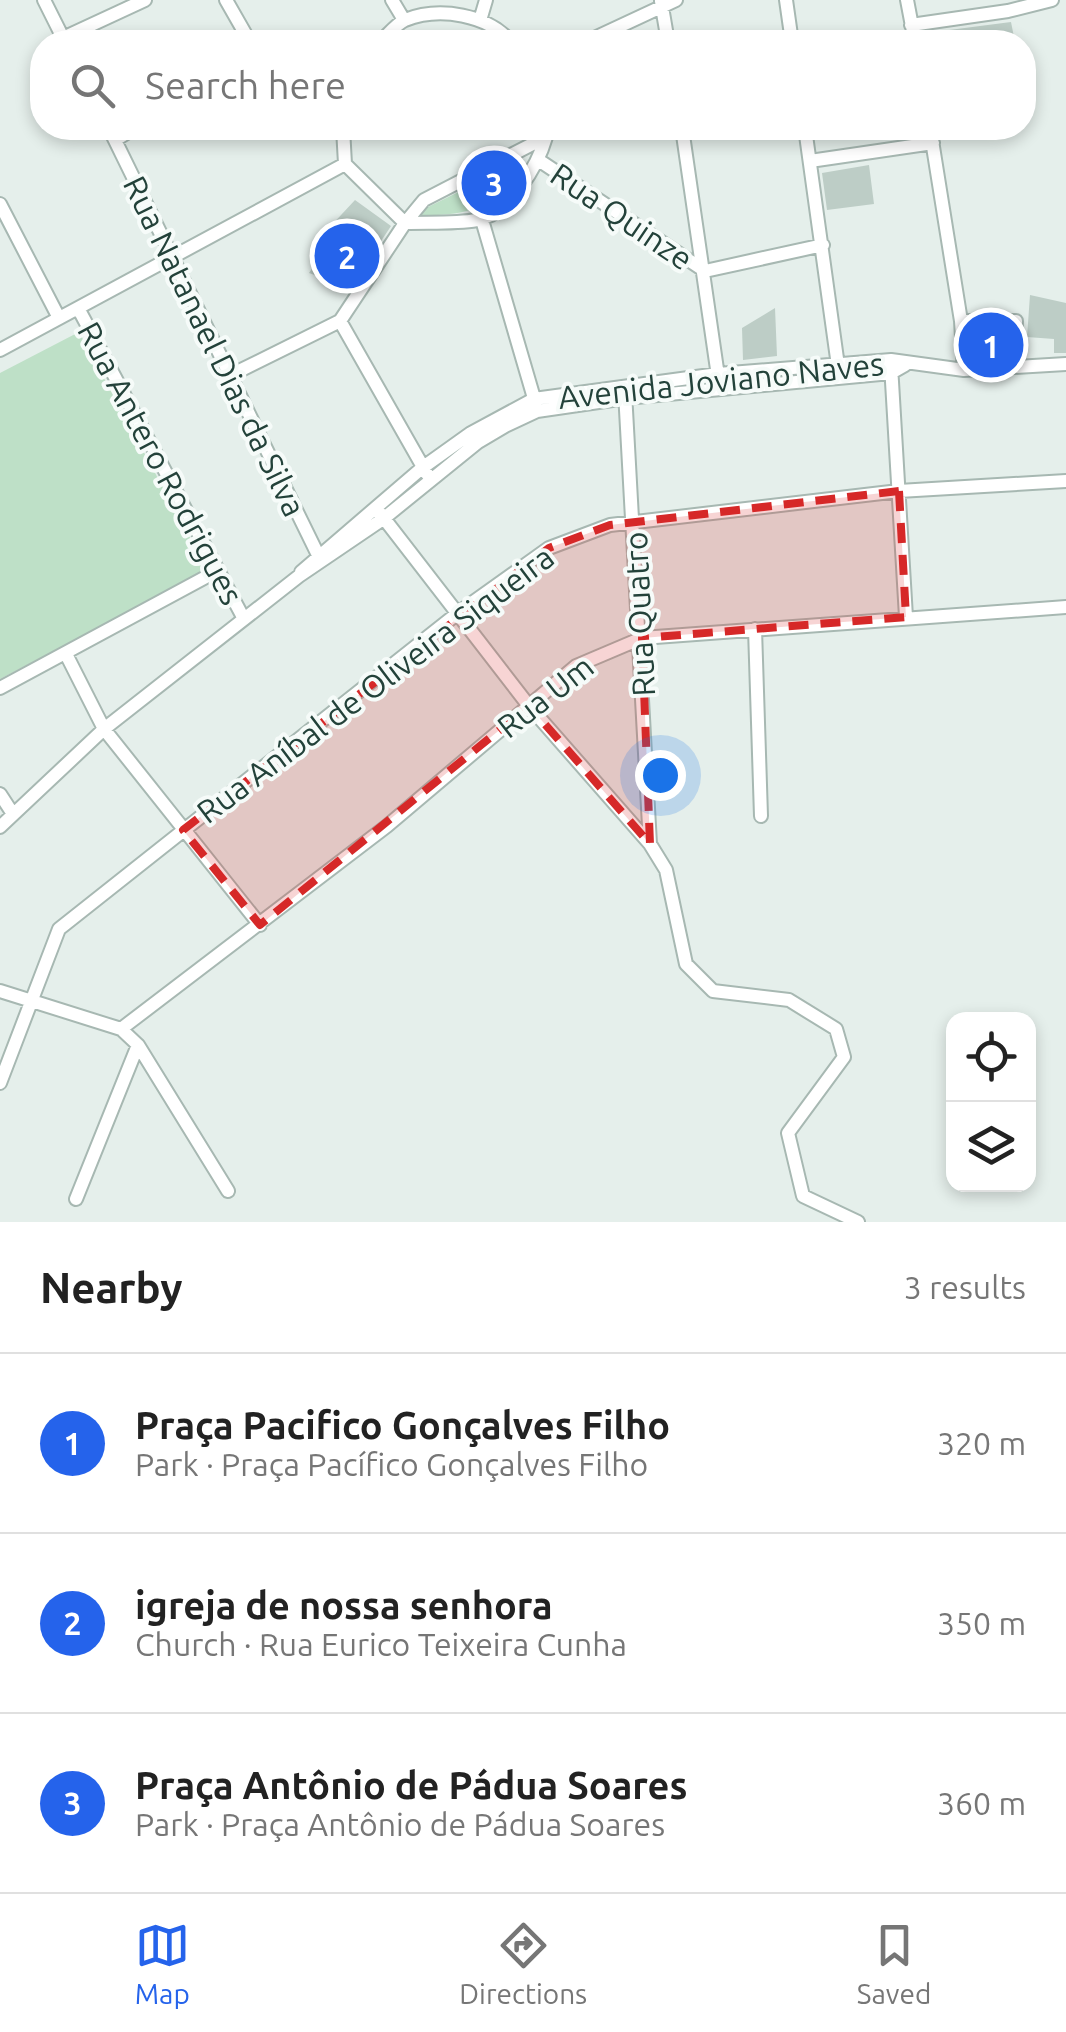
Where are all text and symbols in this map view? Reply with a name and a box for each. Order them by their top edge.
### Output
search box [30,30,1036,140]
icon: search [65,58,120,113]
text: Search here [145,64,346,106]
pin: 3 [462,146,526,220]
street label: Rua Quinze [544,155,700,277]
street label: Rua Natanael Dias da Silva [117,170,313,522]
pin: 2 [314,218,380,294]
pin: 1 [958,308,1024,382]
street label: Rua Antero Rodrigues [71,316,251,610]
street label: Avenida Joviano Naves [556,345,886,415]
street label: Rua Quatro [617,531,661,697]
street label: Rua Aníbal de Oliveira Siqueira [190,538,560,830]
street label: Rua Um [490,648,600,744]
your location [635,750,686,801]
map controls [946,1012,1036,1192]
button: locate [946,1012,1036,1102]
button: layers [946,1102,1036,1192]
text: Nearby [40,1264,183,1311]
text: 3 results [904,1269,1026,1305]
text: Praça Pacifico Gonçalves Filho [135,1404,670,1446]
text: 1 [63,1425,82,1461]
text: 320 m [937,1425,1026,1461]
text: Park · Praça Pacífico Gonçalves Filho [135,1446,648,1482]
text: igreja de nossa senhora [135,1584,553,1626]
text: 2 [63,1605,82,1641]
text: 350 m [937,1605,1026,1641]
text: Church · Rua Eurico Teixeira Cunha [135,1626,627,1662]
text: Praça Antônio de Pádua Soares [135,1764,687,1806]
text: 3 [63,1785,82,1821]
text: 360 m [937,1785,1026,1821]
text: Park · Praça Antônio de Pádua Soares [135,1806,665,1842]
tab: Map [135,1918,190,2009]
tab: Directions [459,1918,587,2009]
tab: Saved [857,1918,931,2009]

